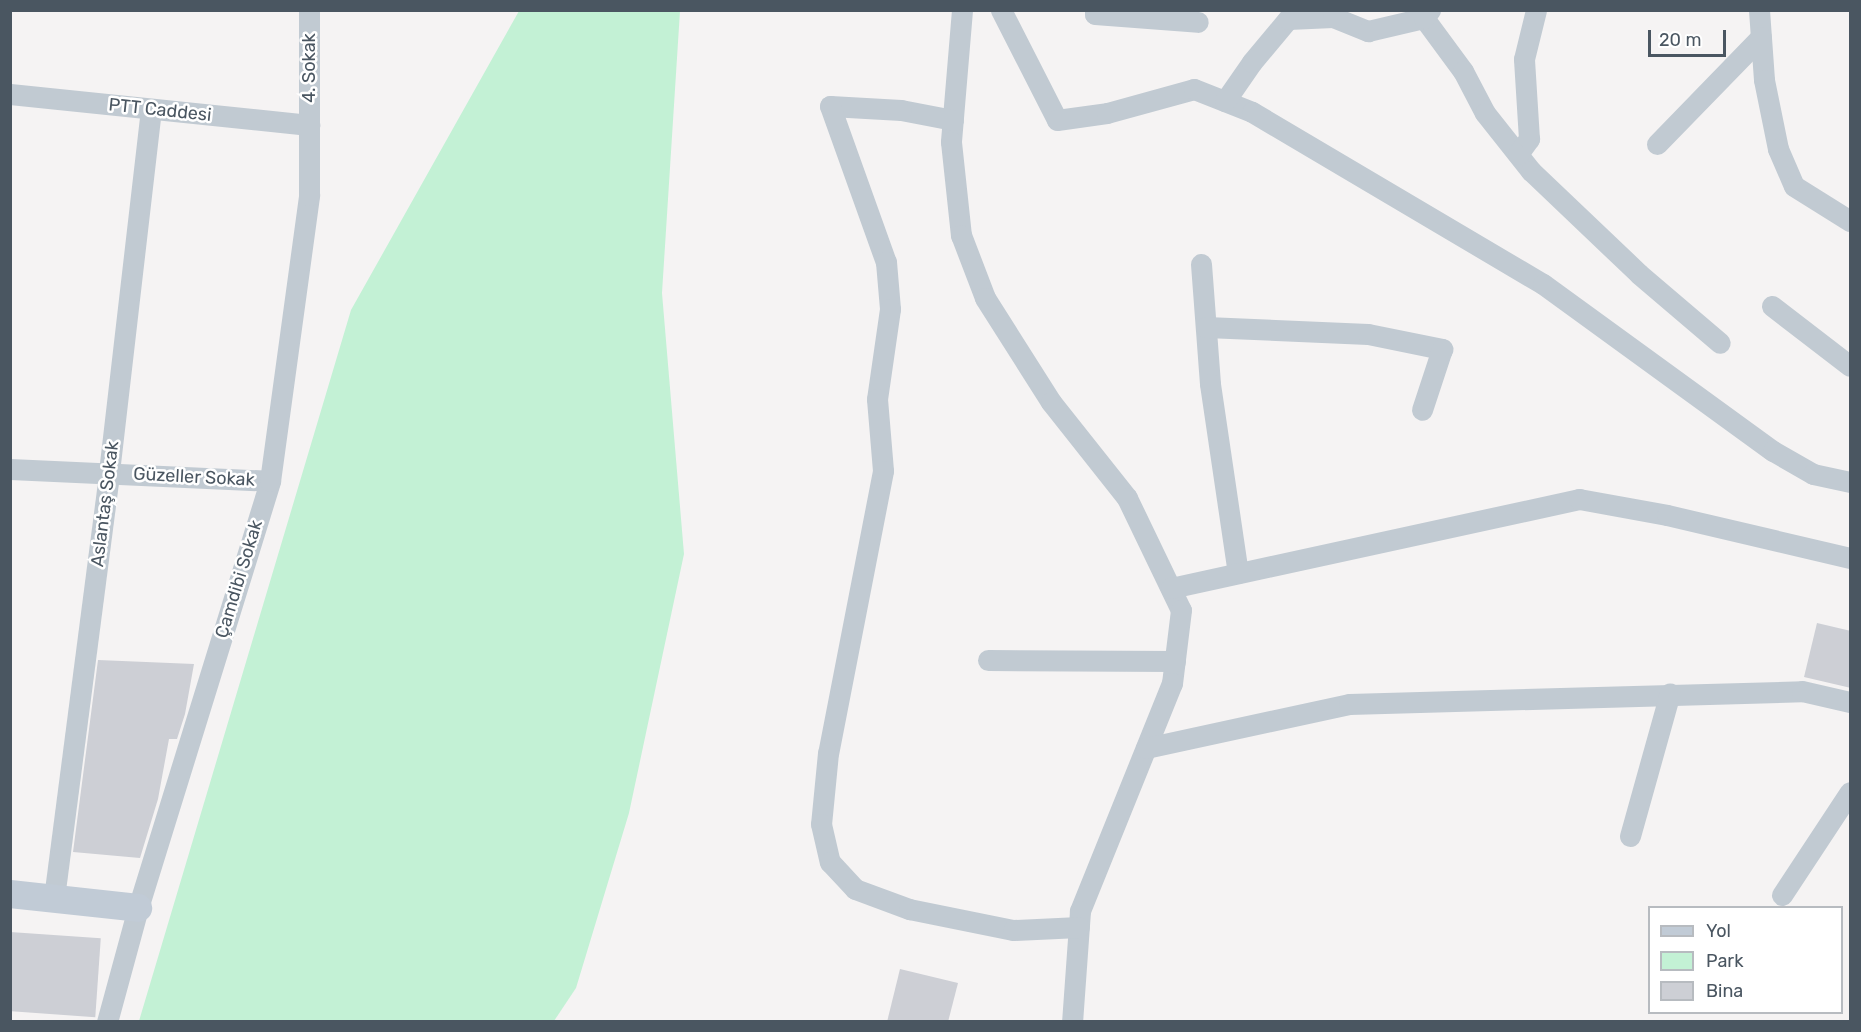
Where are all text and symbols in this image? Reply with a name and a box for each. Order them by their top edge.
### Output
scale bar [1651,18,1729,56]
text: 20 m [1659,29,1701,51]
street label: 4. Sokak [298,33,320,103]
street label: PTT Caddesi [107,94,213,126]
street label: Aslantaş Sokak [87,440,123,568]
street label: Güzeller Sokak [132,463,256,491]
street label: Çamdibi Sokak [211,517,267,641]
legend [1648,906,1843,1014]
text: Yol [1706,920,1731,942]
text: Park [1706,950,1743,972]
text: Bina [1706,980,1743,1002]

